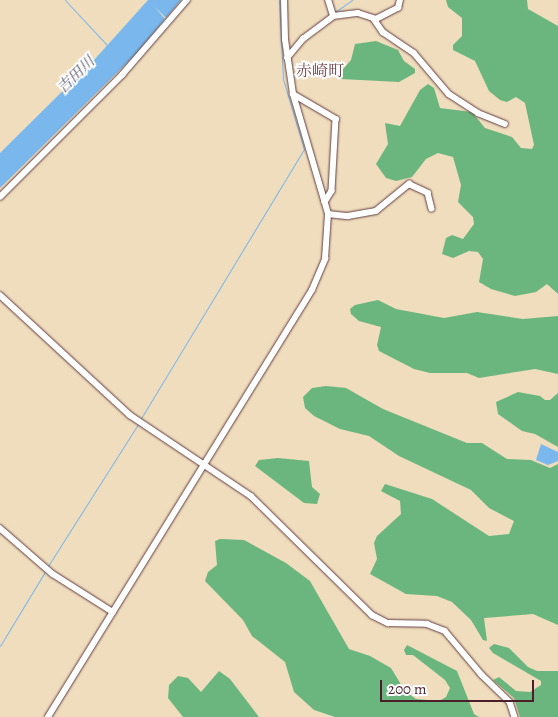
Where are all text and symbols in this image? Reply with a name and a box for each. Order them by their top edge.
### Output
water label: 吉田川 [54,53,98,97]
district label: 赤崎町 [296,61,344,81]
scale bar [383,670,537,702]
text: 200 m [388,679,427,699]

